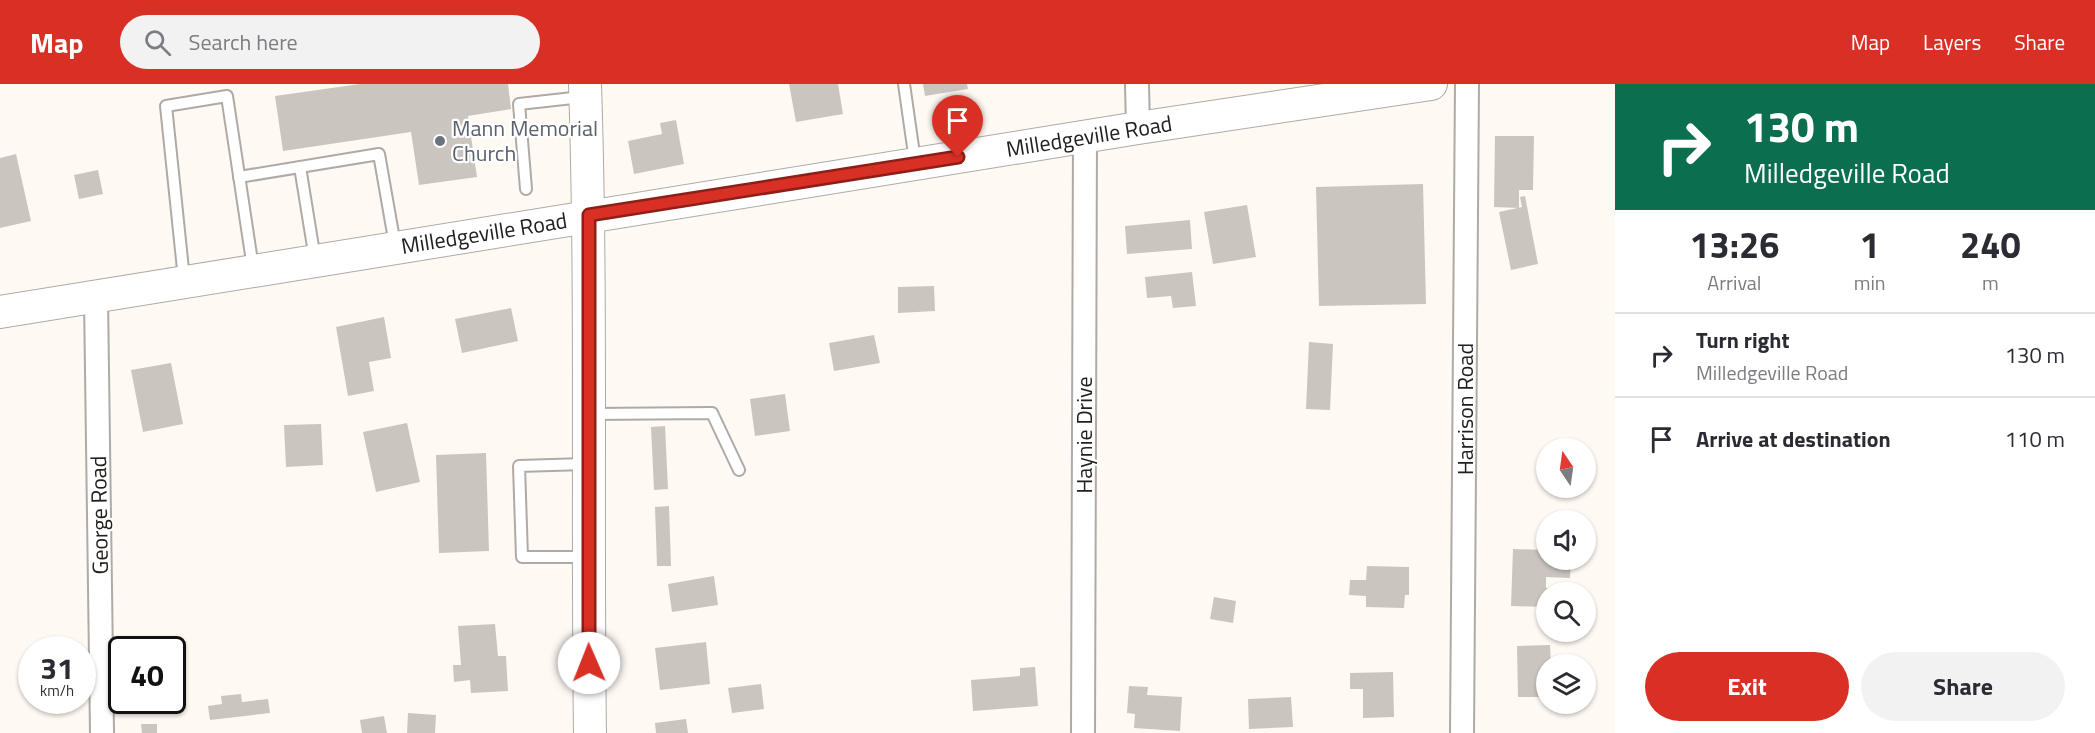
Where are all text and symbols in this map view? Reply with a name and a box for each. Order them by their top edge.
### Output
search box [120,15,540,69]
text: Map [30,21,84,64]
text: Search here [189,25,298,59]
icon: search [141,26,174,59]
text: Map [1851,26,1890,58]
text: Layers [1923,26,1981,58]
text: Share [2014,26,2065,58]
text: 130 m [1744,94,1859,158]
pin [932,95,983,157]
icon: arrive [941,104,974,137]
street label: Milledgeville Road [1004,106,1174,166]
icon: right [1645,108,1723,186]
place label: Mann Memorial Church [452,111,598,170]
marker: Mann Memorial Church [433,134,447,148]
text: Milledgeville Road [1744,152,1950,193]
street label: Milledgeville Road [399,203,569,263]
text: 13:26 [1689,217,1779,272]
text: 1 [1860,217,1880,272]
text: 240 [1960,217,2021,272]
text: Arrival [1707,267,1762,298]
text: min [1854,267,1886,298]
text: m [1982,267,1999,298]
text: Turn right [1696,323,1790,357]
text: 130 m [2005,338,2065,372]
icon: right [1645,339,1678,372]
street label: Harrison Road [1448,343,1482,475]
text: Milledgeville Road [1696,357,1848,388]
street label: Haynie Drive [1067,376,1101,494]
text: Arrive at destination [1696,422,1891,456]
text: 110 m [2005,422,2065,456]
icon: arrive [1645,423,1678,456]
north arrow [1536,438,1596,498]
map controls [1536,438,1596,714]
street label: George Road [81,455,117,575]
button: sound [1536,510,1596,570]
button: search [1536,582,1596,642]
position arrow [557,631,621,695]
speed limit sign: 40 [108,636,186,714]
text: 31 [40,645,74,691]
button: Exit [1645,652,1849,721]
button: Share [1861,652,2065,721]
button: layers [1536,654,1596,714]
text: km/h [40,679,74,702]

